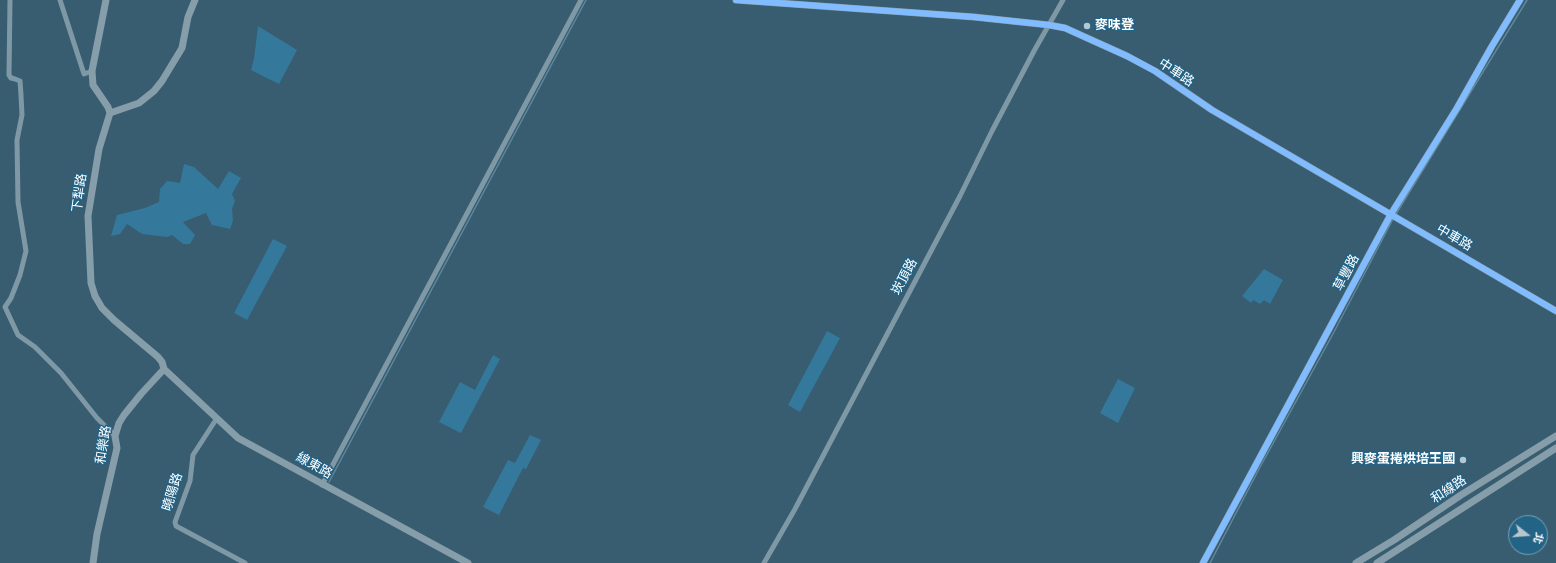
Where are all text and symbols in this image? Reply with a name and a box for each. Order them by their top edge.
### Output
place label: 麥味登 [1095,18,1134,34]
marker: 麥味登 [1082,21,1092,31]
street label: 中車路 [1155,56,1197,90]
street label: 下犁路 [70,173,90,213]
street label: 中車路 [1433,221,1475,255]
street label: 草豐路 [1331,252,1363,294]
street label: 崁頂路 [889,256,921,298]
street label: 和樂路 [93,425,115,465]
street label: 線東路 [293,450,335,482]
place label: 興麥蛋捲烘培王國 [1351,452,1455,468]
marker: 興麥蛋捲烘培王國 [1458,455,1468,465]
street label: 曉陽路 [160,471,186,513]
street label: 和線路 [1428,473,1470,507]
north arrow [1508,515,1548,555]
text: 北 [1530,531,1547,546]

